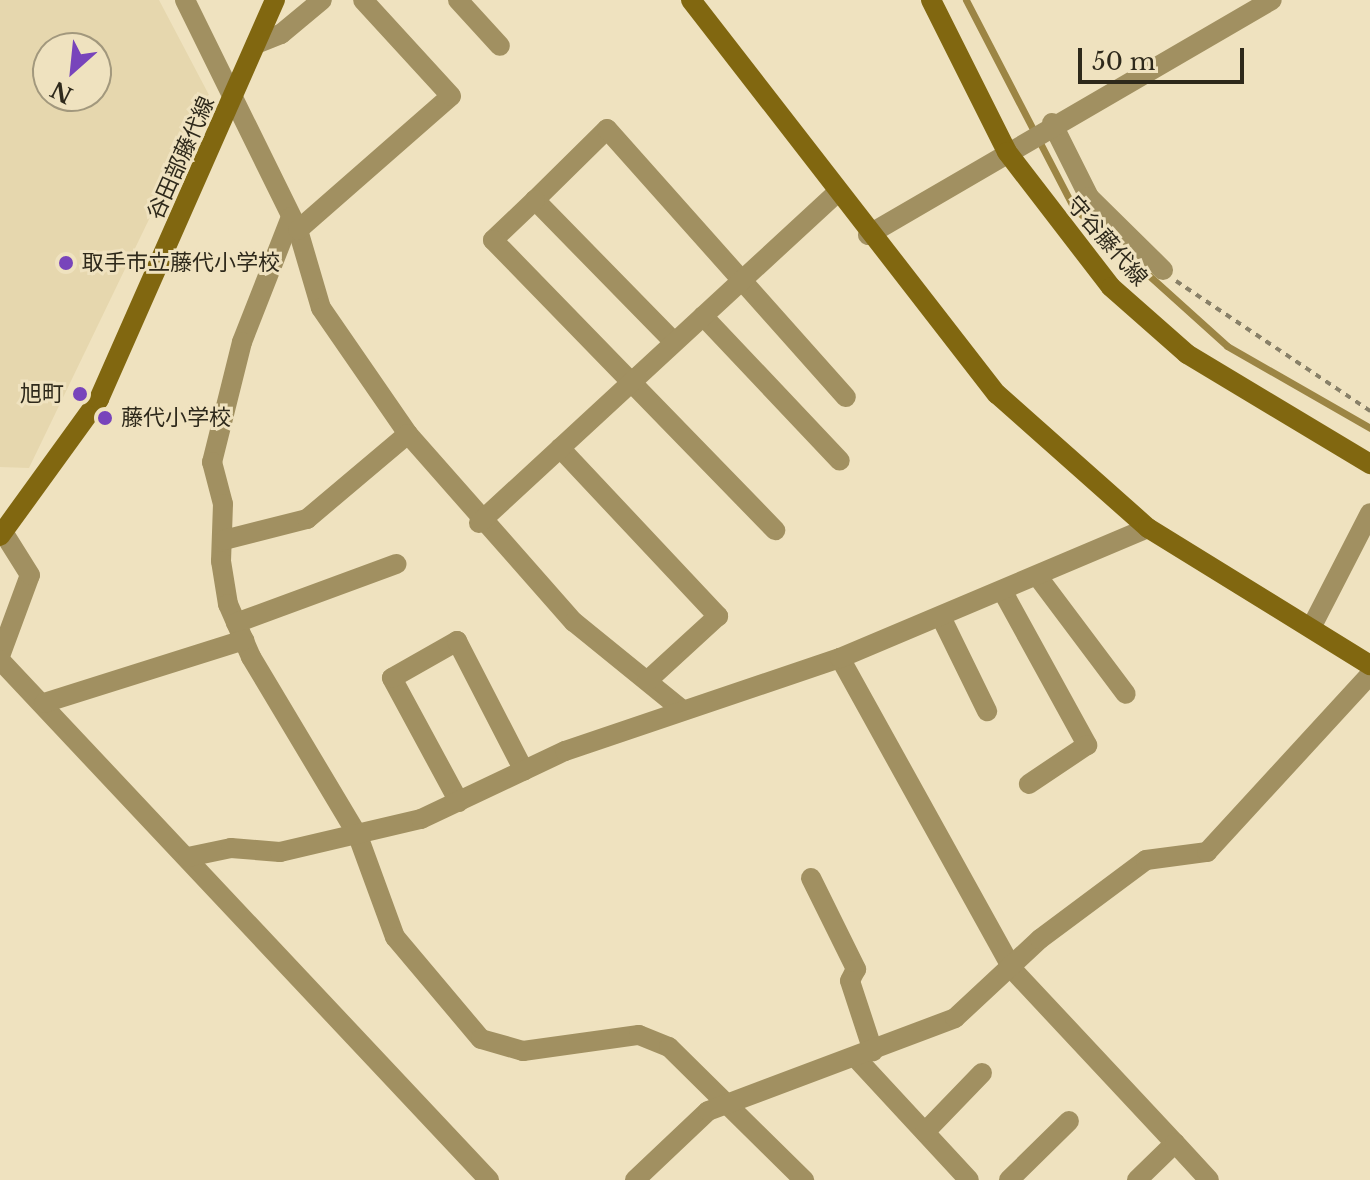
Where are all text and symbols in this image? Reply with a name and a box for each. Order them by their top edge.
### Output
north arrow [32,32,112,112]
scale bar [1082,32,1248,82]
text: 50 m [1092,47,1155,76]
text: N [46,75,77,109]
street label: 谷田部藤代線 [142,92,220,224]
street label: 守谷藤代線 [1061,191,1153,291]
place label: 取手市立藤代小学校 [82,250,280,276]
marker: 取手市立藤代小学校 [57,254,75,272]
place label: 旭町 [20,381,64,407]
marker: 旭町 [71,385,89,403]
place label: 藤代小学校 [121,405,231,431]
marker: 藤代小学校 [96,409,114,427]

